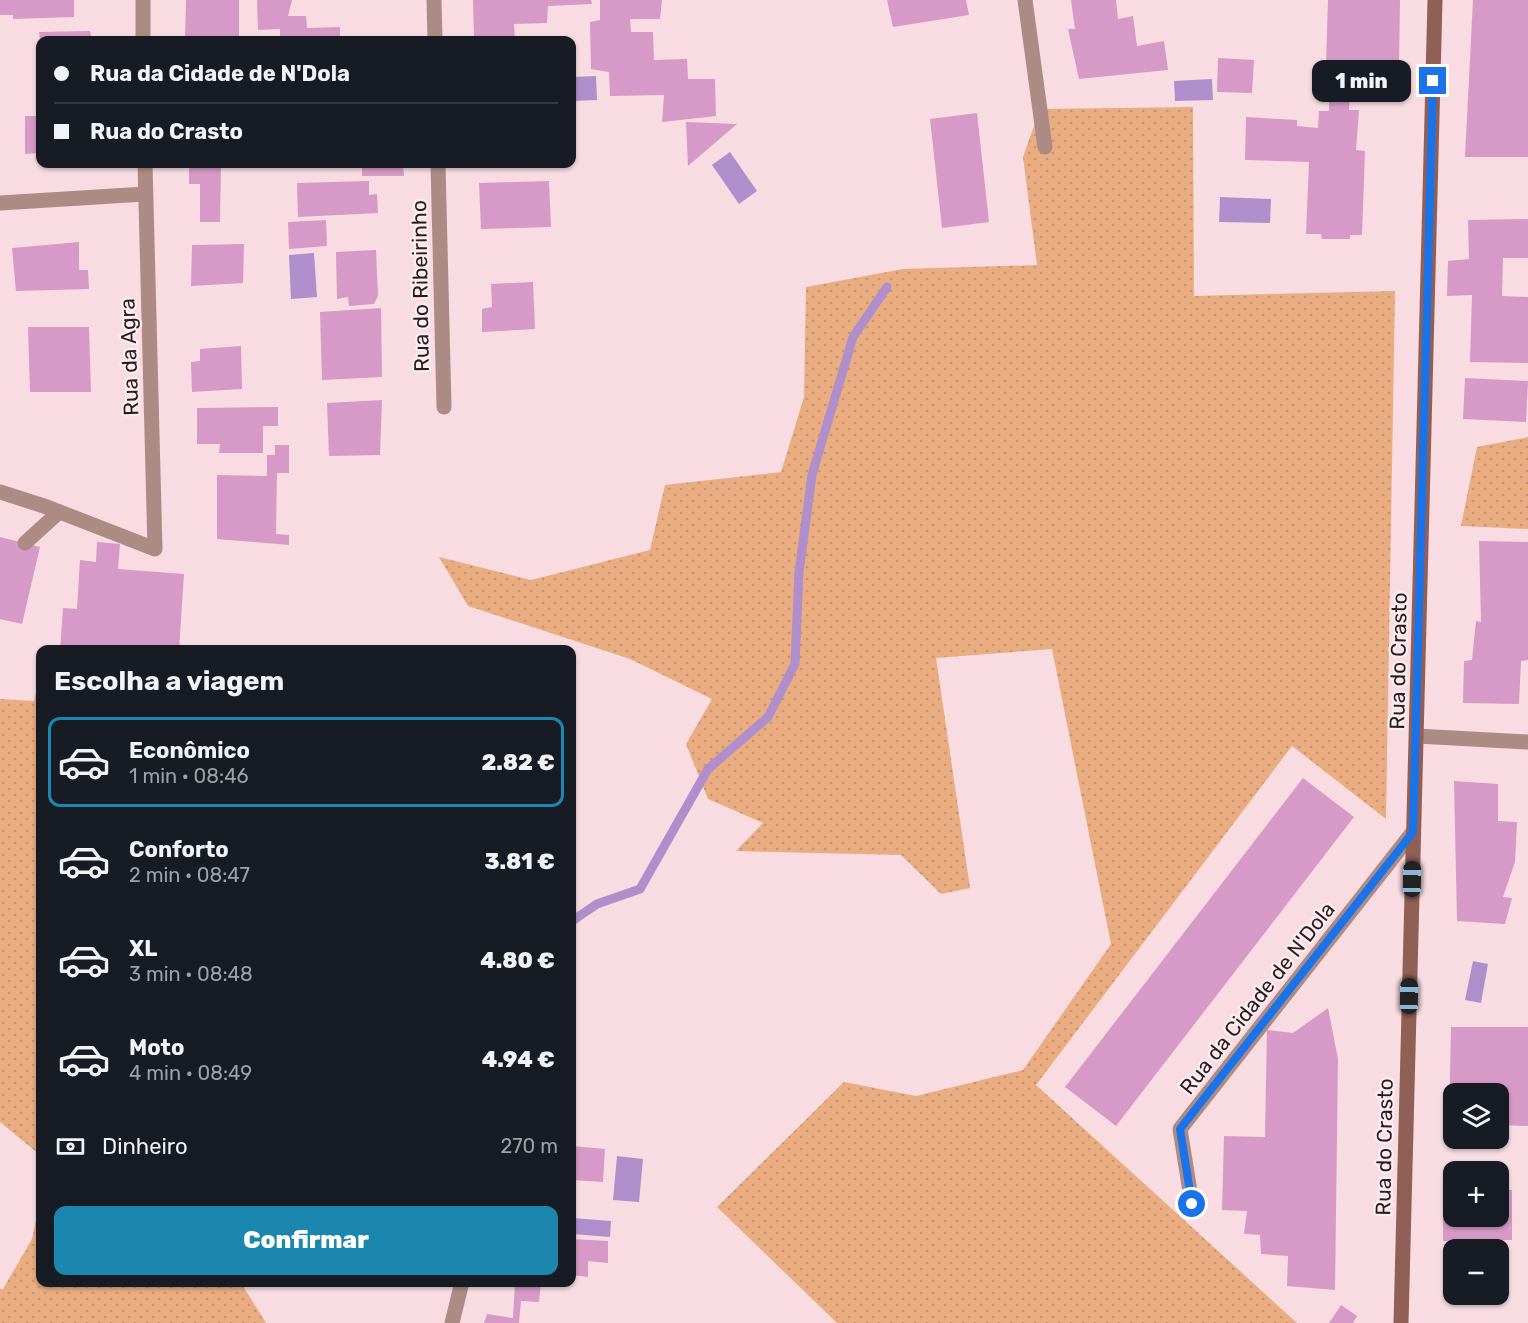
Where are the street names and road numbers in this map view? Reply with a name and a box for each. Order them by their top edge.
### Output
street label: Rua do Ribeirinho [406,200,434,372]
street label: Rua da Agra [114,298,144,416]
street label: Rua do Crasto [1384,592,1412,730]
street label: Rua da Cidade de N'Dola [1174,897,1340,1099]
street label: Rua do Crasto [1370,1078,1398,1216]

